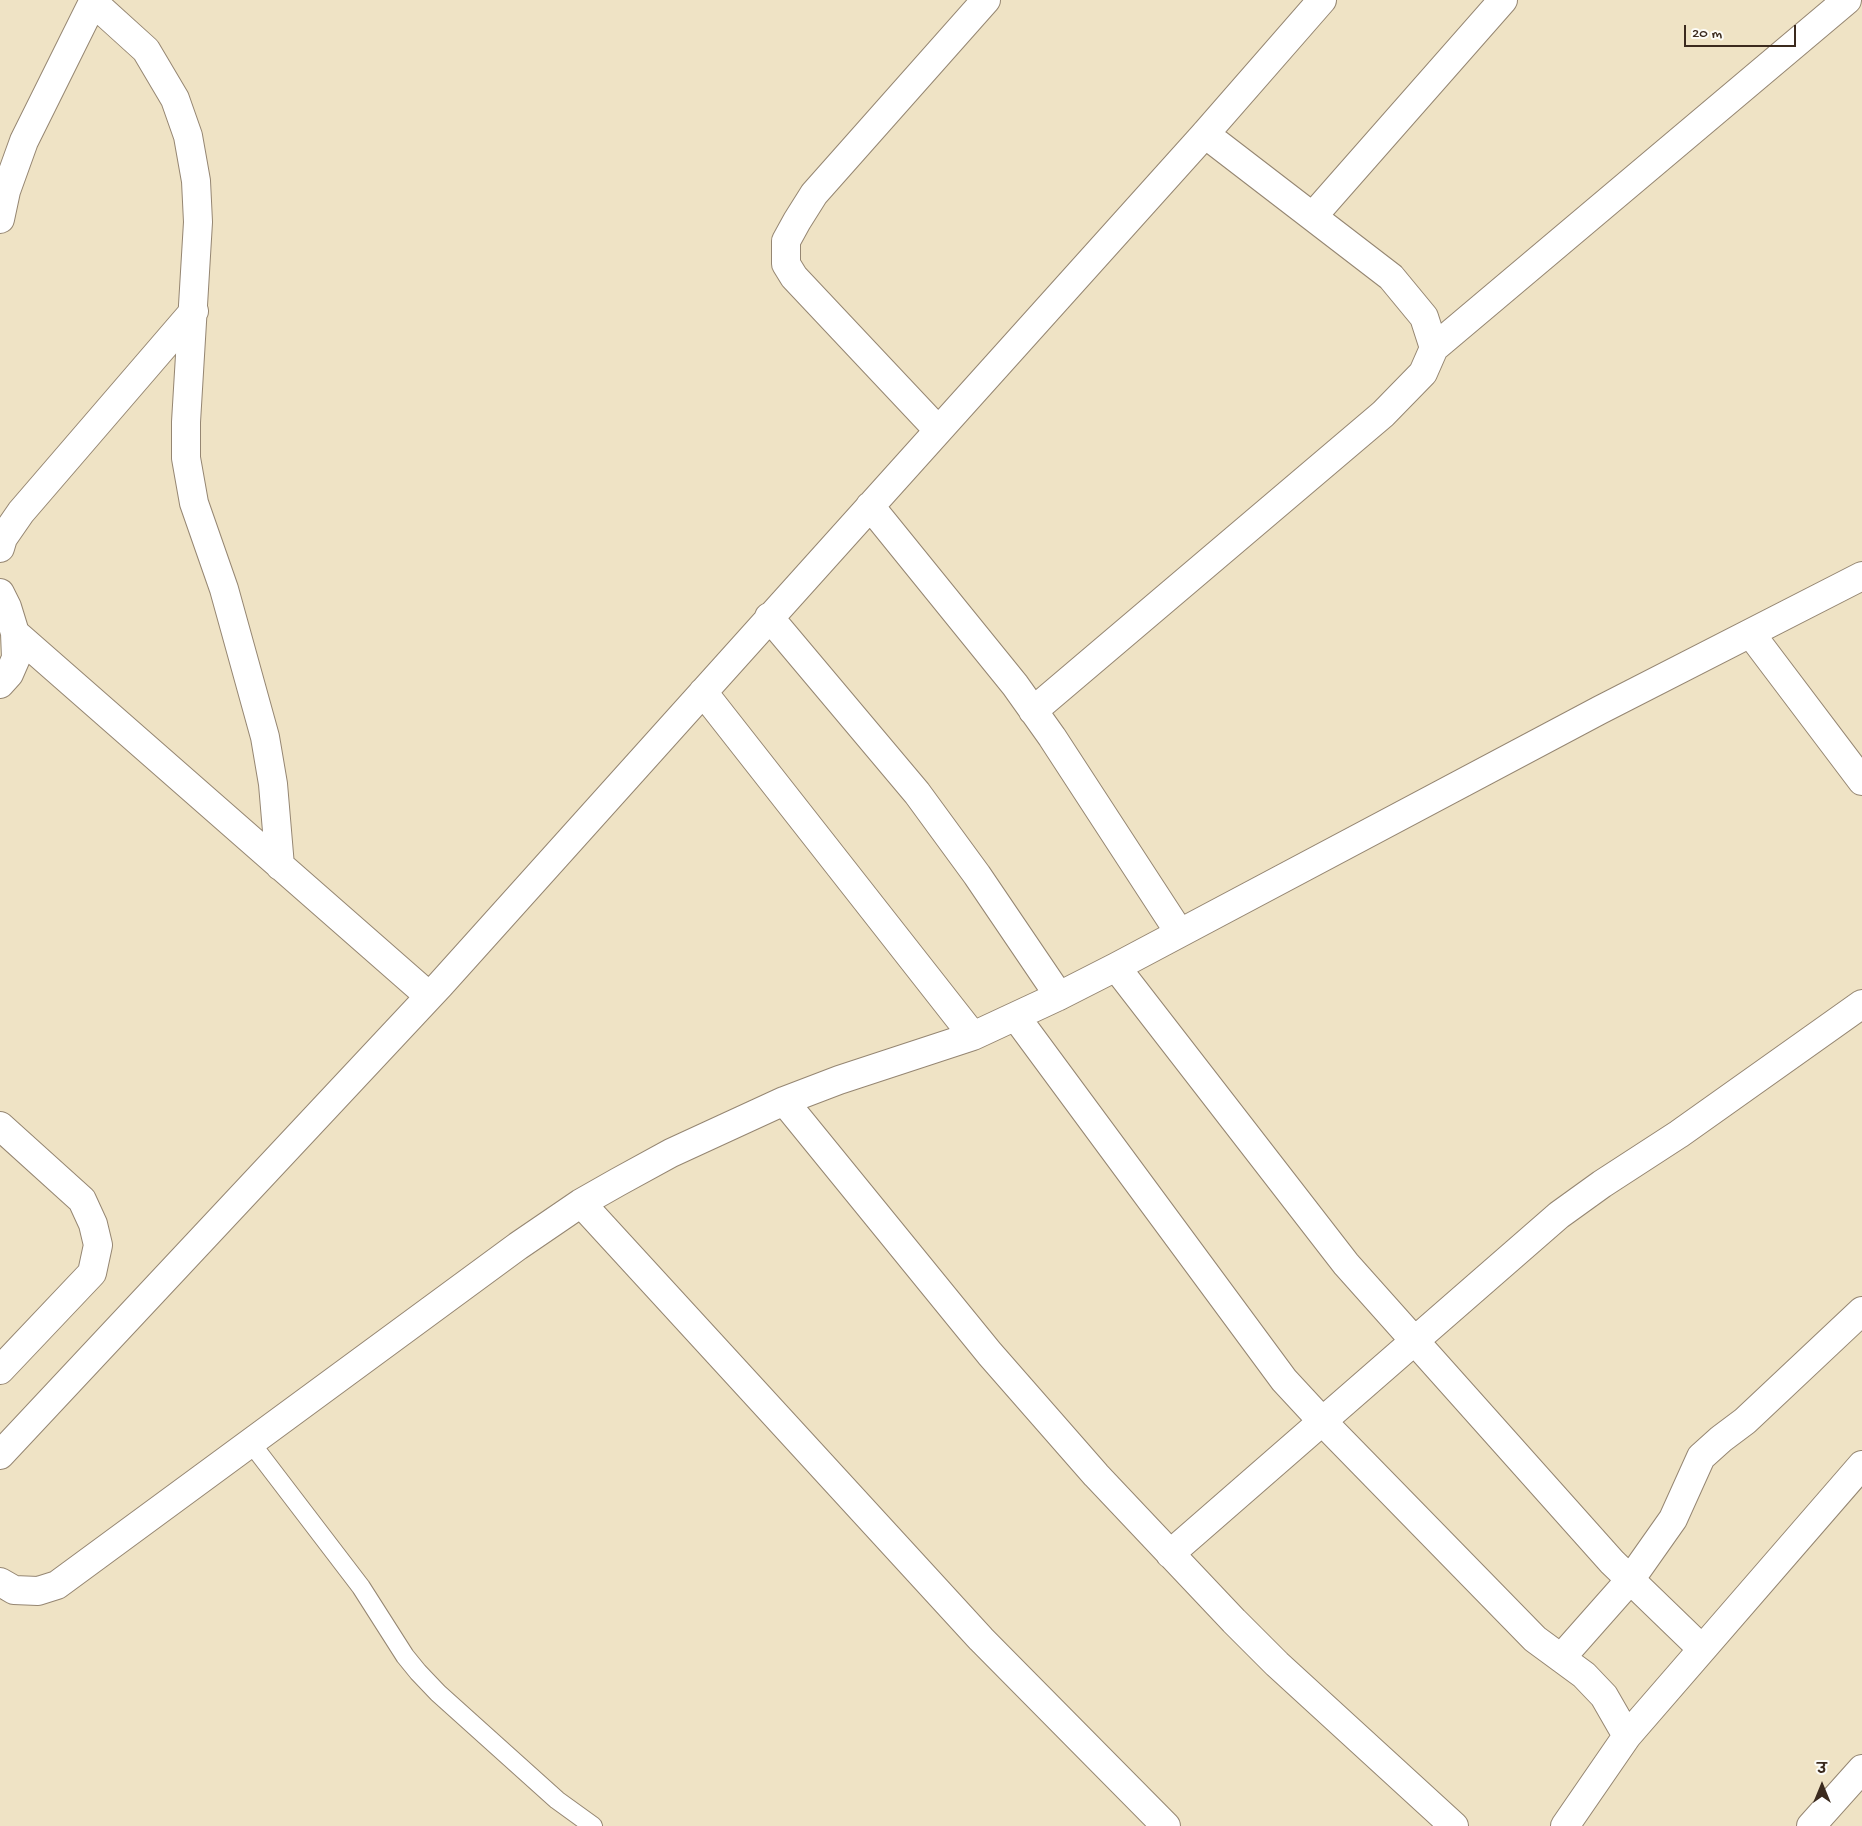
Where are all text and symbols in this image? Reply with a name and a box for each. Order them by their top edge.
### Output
scale bar [1687,15,1800,47]
text: 20 m [1692,25,1722,43]
north arrow [1797,1761,1847,1811]
text: उ [1817,1762,1827,1779]

